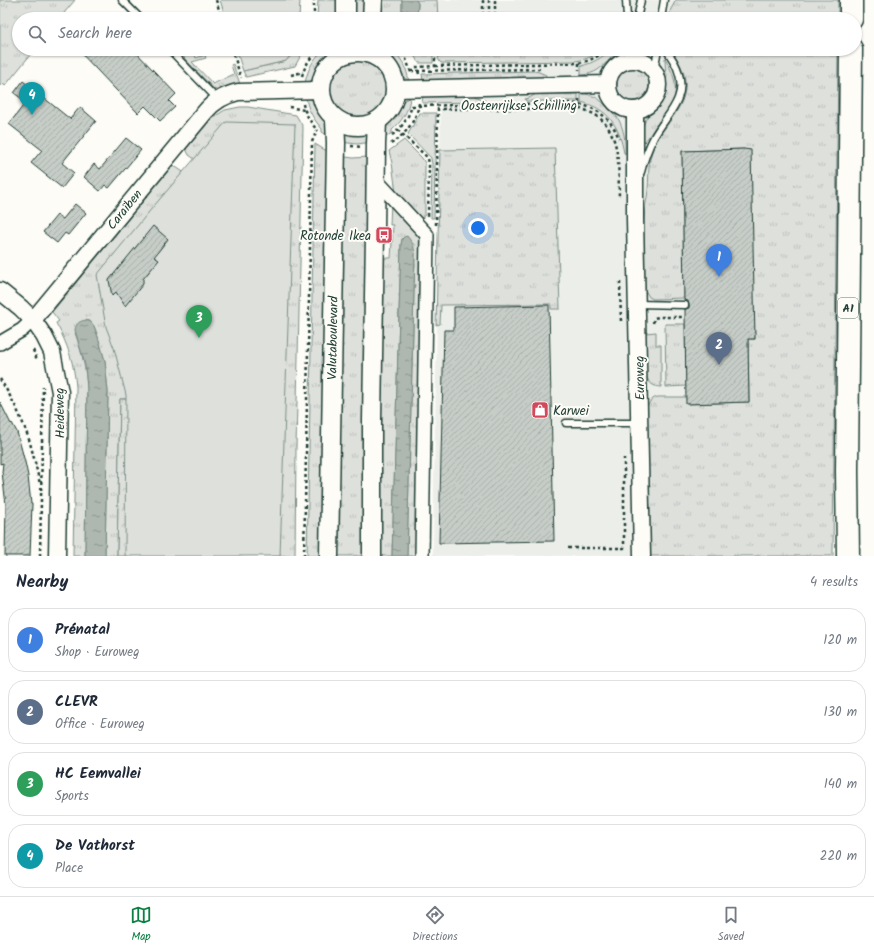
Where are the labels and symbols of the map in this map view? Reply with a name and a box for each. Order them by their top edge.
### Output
pin: 4 [19,82,45,115]
street label: Oostenrijkse Schilling [461,96,577,117]
street label: Caraïben [102,185,148,235]
your location [468,218,488,238]
bus stop icon: Rotonde Ikea [374,225,394,245]
place label: Rotonde Ikea [300,226,371,247]
pin: 1 [706,244,732,277]
street label: Valutaboulevard [322,295,345,380]
road number: A1 [838,298,858,318]
pin: 3 [186,305,212,338]
pin: 2 [706,332,732,365]
street label: Euroweg [630,355,651,401]
street label: Heideweg [50,387,71,439]
shop icon: Karwei [530,400,550,420]
place label: Karwei [553,401,590,422]

